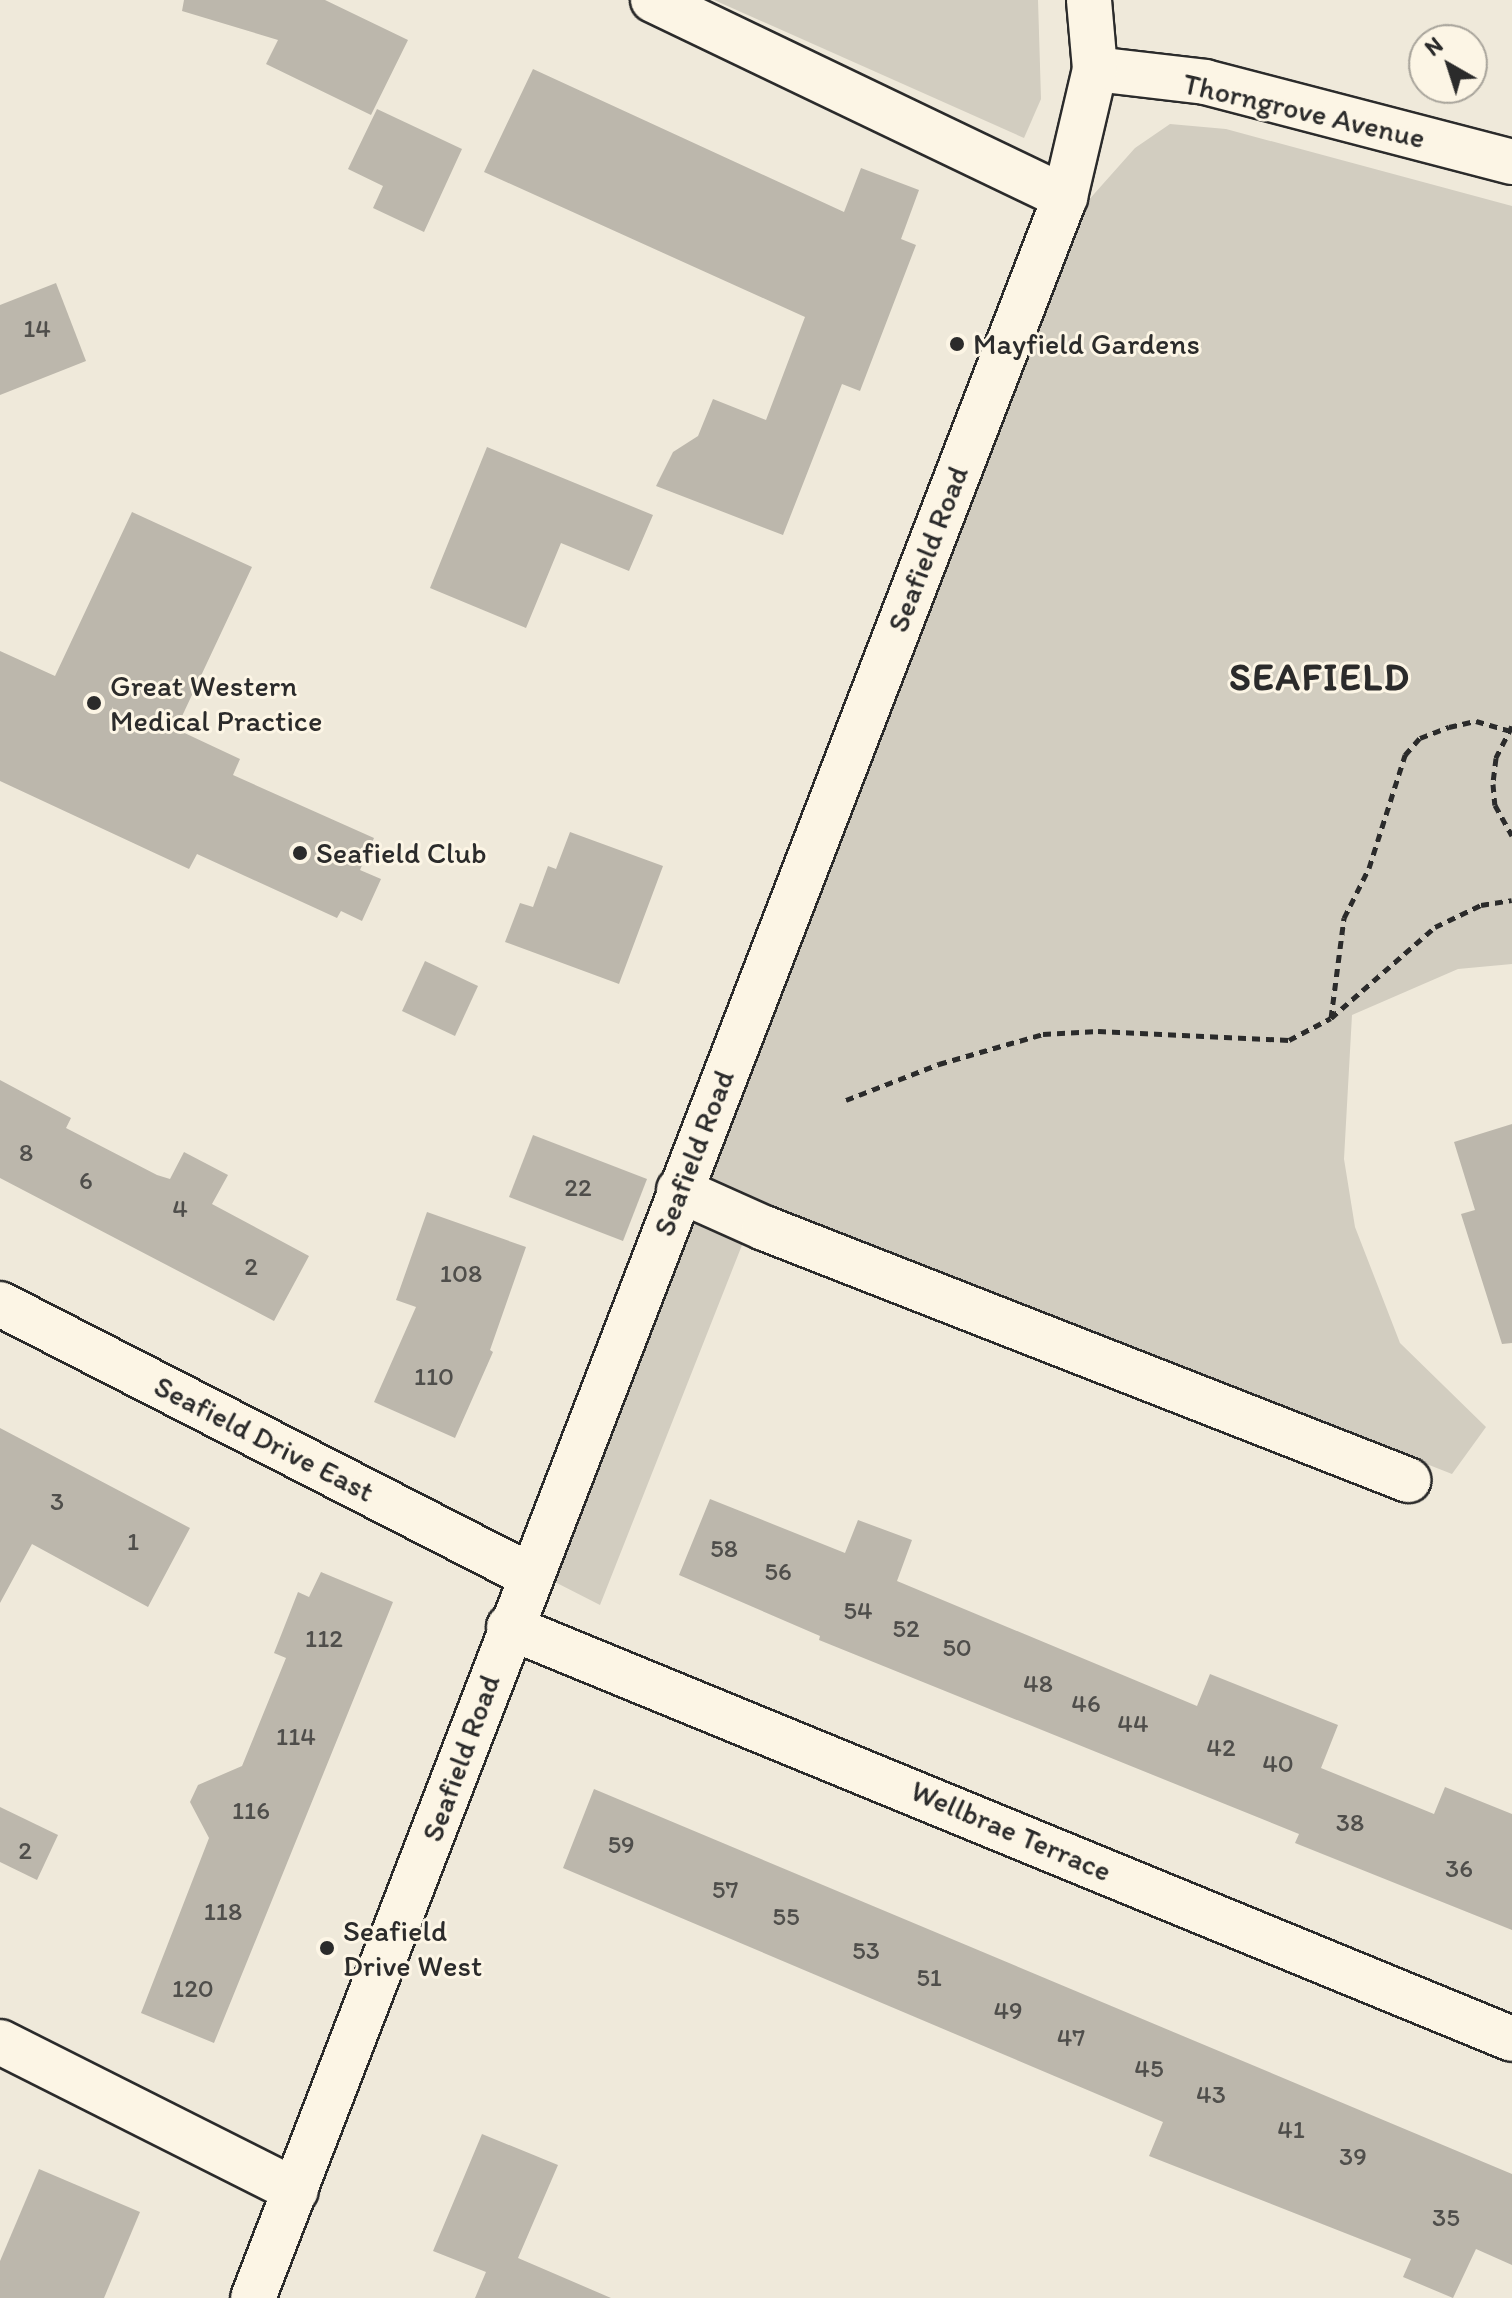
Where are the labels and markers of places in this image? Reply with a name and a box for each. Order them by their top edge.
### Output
place label: Mayfield Gardens [973,326,1200,362]
marker: Mayfield Gardens [948,335,966,353]
place label: Great Western Medical Practice [110,668,322,738]
marker: Great Western Medical Practice [85,694,103,712]
place label: Seafield Club [316,835,487,871]
marker: Seafield Club [291,844,309,862]
place label: Seafield Drive West [343,1913,481,1984]
marker: Seafield Drive West [318,1939,336,1957]

